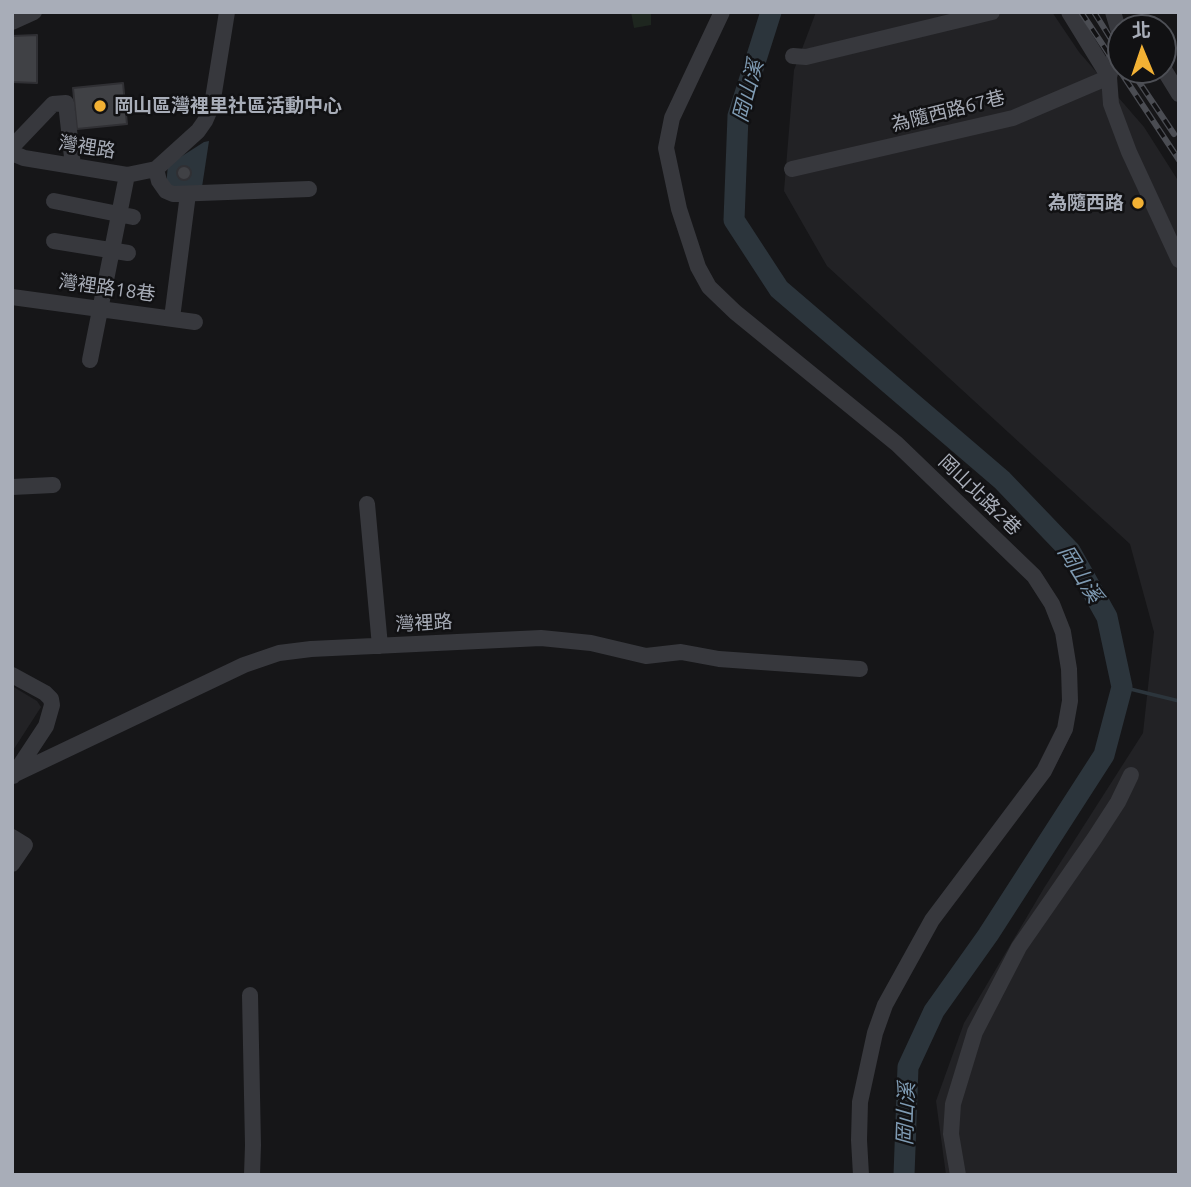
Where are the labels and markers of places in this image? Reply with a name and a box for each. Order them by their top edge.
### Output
place label: 岡山區灣裡里社區活動中心 [114,95,342,117]
marker: 岡山區灣裡里社區活動中心 [92,98,108,114]
place label: 為隨西路 [1048,192,1124,214]
marker: 為隨西路 [1130,195,1146,211]

